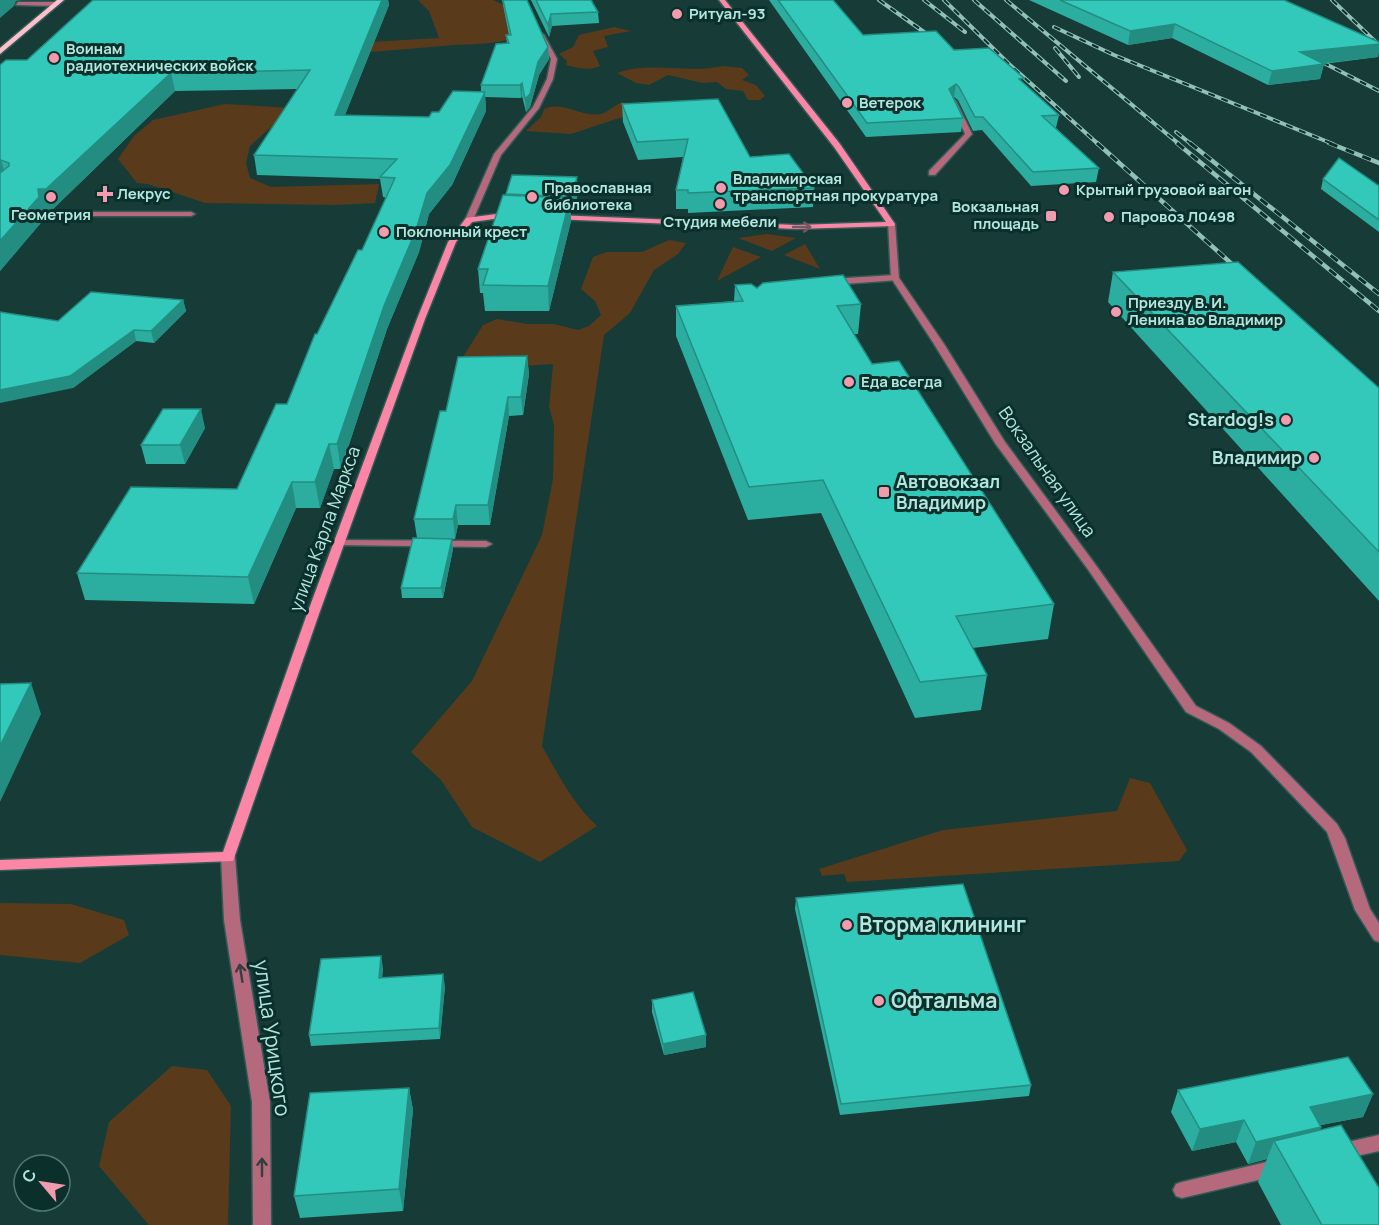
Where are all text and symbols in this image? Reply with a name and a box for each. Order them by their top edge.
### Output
place label: Ритуал-93 [689,3,766,24]
marker: Ритуал-93 [670,7,684,21]
place label: Воинам радиотехнических войск [66,38,254,76]
marker: Воинам радиотехнических войск [47,51,61,65]
place label: Ветерок [859,92,922,113]
marker: Ветерок [840,96,854,110]
place label: Владимирская транспортная прокуратура [733,168,938,206]
place label: Православная библиотека [544,177,652,215]
place label: Крытый грузовой вагон [1076,179,1251,200]
marker: Владимирская транспортная прокуратура [714,181,728,195]
place label: Лекрус [117,183,171,204]
marker: Крытый грузовой вагон [1057,183,1071,197]
marker: Лекрус [98,187,112,201]
marker: Геометрия [44,190,58,204]
marker: Православная библиотека [525,190,539,204]
place label: Вокзальная площадь [952,196,1039,234]
marker: Студия мебели [713,197,727,211]
place label: Геометрия [11,204,91,225]
place label: Паровоз Л0498 [1121,206,1235,227]
marker: Вокзальная площадь [1044,209,1058,223]
marker: Паровоз Л0498 [1102,210,1116,224]
place label: Студия мебели [663,211,777,232]
place label: Поклонный крест [396,221,527,242]
one-way arrow [791,221,811,233]
marker: Поклонный крест [377,225,391,239]
place label: Приезду В. И. Ленина во Владимир [1128,292,1283,330]
marker: Приезду В. И. Ленина во Владимир [1109,305,1123,319]
place label: Еда всегда [861,371,942,392]
marker: Еда всегда [842,375,856,389]
street label: Вокзальная улица [994,401,1102,542]
place label: Stardog!s [1187,407,1274,431]
marker: Stardog!s [1279,413,1293,427]
street label: улица Карла Маркса [283,443,365,615]
place label: Владимир [1212,445,1302,469]
marker: Владимир [1307,451,1321,465]
place label: Автовокзал Владимир [896,469,1000,514]
marker: Автовокзал Владимир [877,485,891,499]
place label: Вторма клининг [859,910,1026,938]
marker: Вторма клининг [840,918,854,932]
street label: улица Урицкого [248,958,298,1118]
one-way arrow [236,964,247,983]
place label: Офтальма [891,986,997,1014]
marker: Офтальма [872,994,886,1008]
north arrow [12,1153,72,1213]
one-way arrow [256,1157,268,1177]
text: С [16,1165,41,1186]

